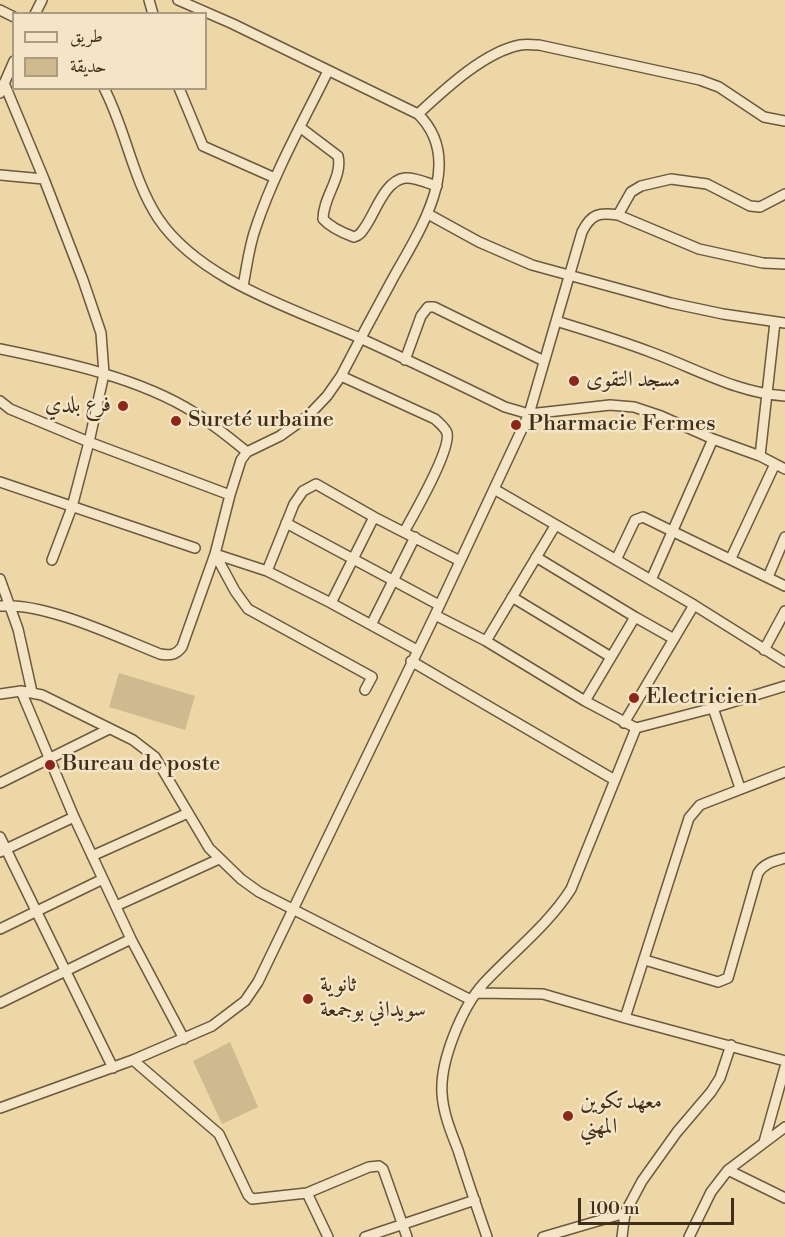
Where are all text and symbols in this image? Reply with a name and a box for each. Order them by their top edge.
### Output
legend [12,12,207,90]
text: طريق [70,25,103,48]
text: حديقة [70,55,106,78]
place label: مسجد التقوى [586,368,680,394]
marker: مسجد التقوى [567,374,581,388]
place label: فرع بلدي [45,393,111,419]
marker: فرع بلدي [116,399,130,413]
place label: Sureté urbaine [188,408,334,434]
place label: Pharmacie Fermes [528,412,716,438]
marker: Sureté urbaine [169,414,183,428]
marker: Pharmacie Fermes [509,418,523,432]
place label: Electricien [646,685,758,711]
marker: Electricien [627,691,641,705]
place label: Bureau de poste [62,752,220,778]
marker: Bureau de poste [43,758,57,772]
place label: ثانوية سويداني بوجمعة [320,973,426,1024]
marker: ثانوية سويداني بوجمعة [301,992,315,1006]
place label: معهد تكوين المهني [580,1090,662,1142]
marker: معهد تكوين المهني [561,1109,575,1123]
scale bar [581,1186,737,1224]
text: 100 m [589,1197,640,1220]

